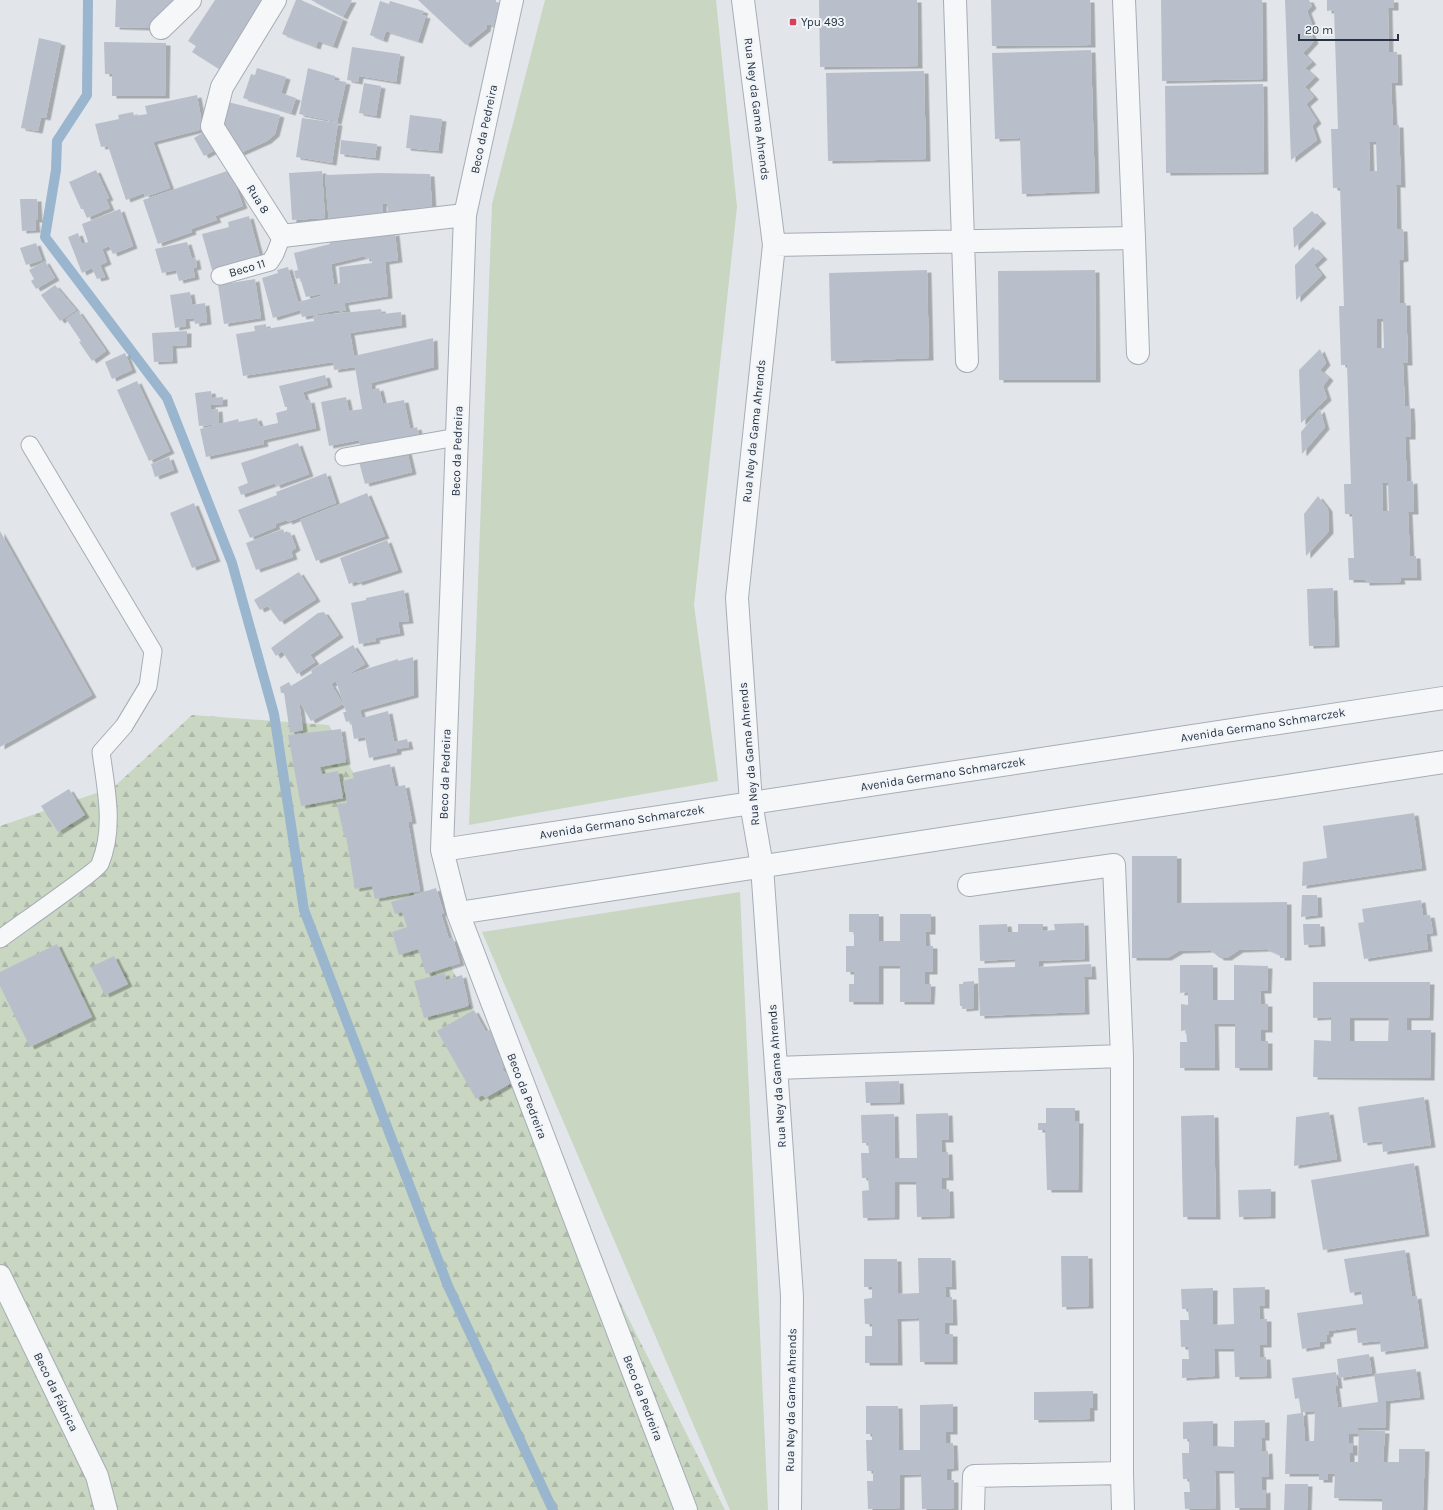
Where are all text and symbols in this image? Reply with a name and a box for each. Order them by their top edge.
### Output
place label: Ypu 493 [801,15,845,29]
scale bar [1299,16,1398,42]
marker: Ypu 493 [788,17,798,27]
text: 20 m [1305,23,1333,37]
street label: Rua Ney da Gama Ahrends [741,37,773,181]
street label: Beco da Pedreira [468,83,500,175]
street label: Rua 8 [244,182,272,216]
street label: Beco 11 [227,256,267,280]
street label: Rua Ney da Gama Ahrends [740,359,768,503]
street label: Beco da Pedreira [448,405,466,497]
street label: Rua Ney da Gama Ahrends [736,682,762,826]
street label: Avenida Germano Schmarczek [1180,705,1347,745]
street label: Beco da Pedreira [436,728,454,820]
street label: Avenida Germano Schmarczek [860,754,1027,794]
street label: Avenida Germano Schmarczek [539,802,706,842]
street label: Rua Ney da Gama Ahrends [765,1004,789,1148]
street label: Beco da Pedreira [504,1051,550,1141]
street label: Rua Ney da Gama Ahrends [783,1328,799,1472]
street label: Beco da Fábrica [31,1350,81,1434]
street label: Beco da Pedreira [620,1353,666,1443]

